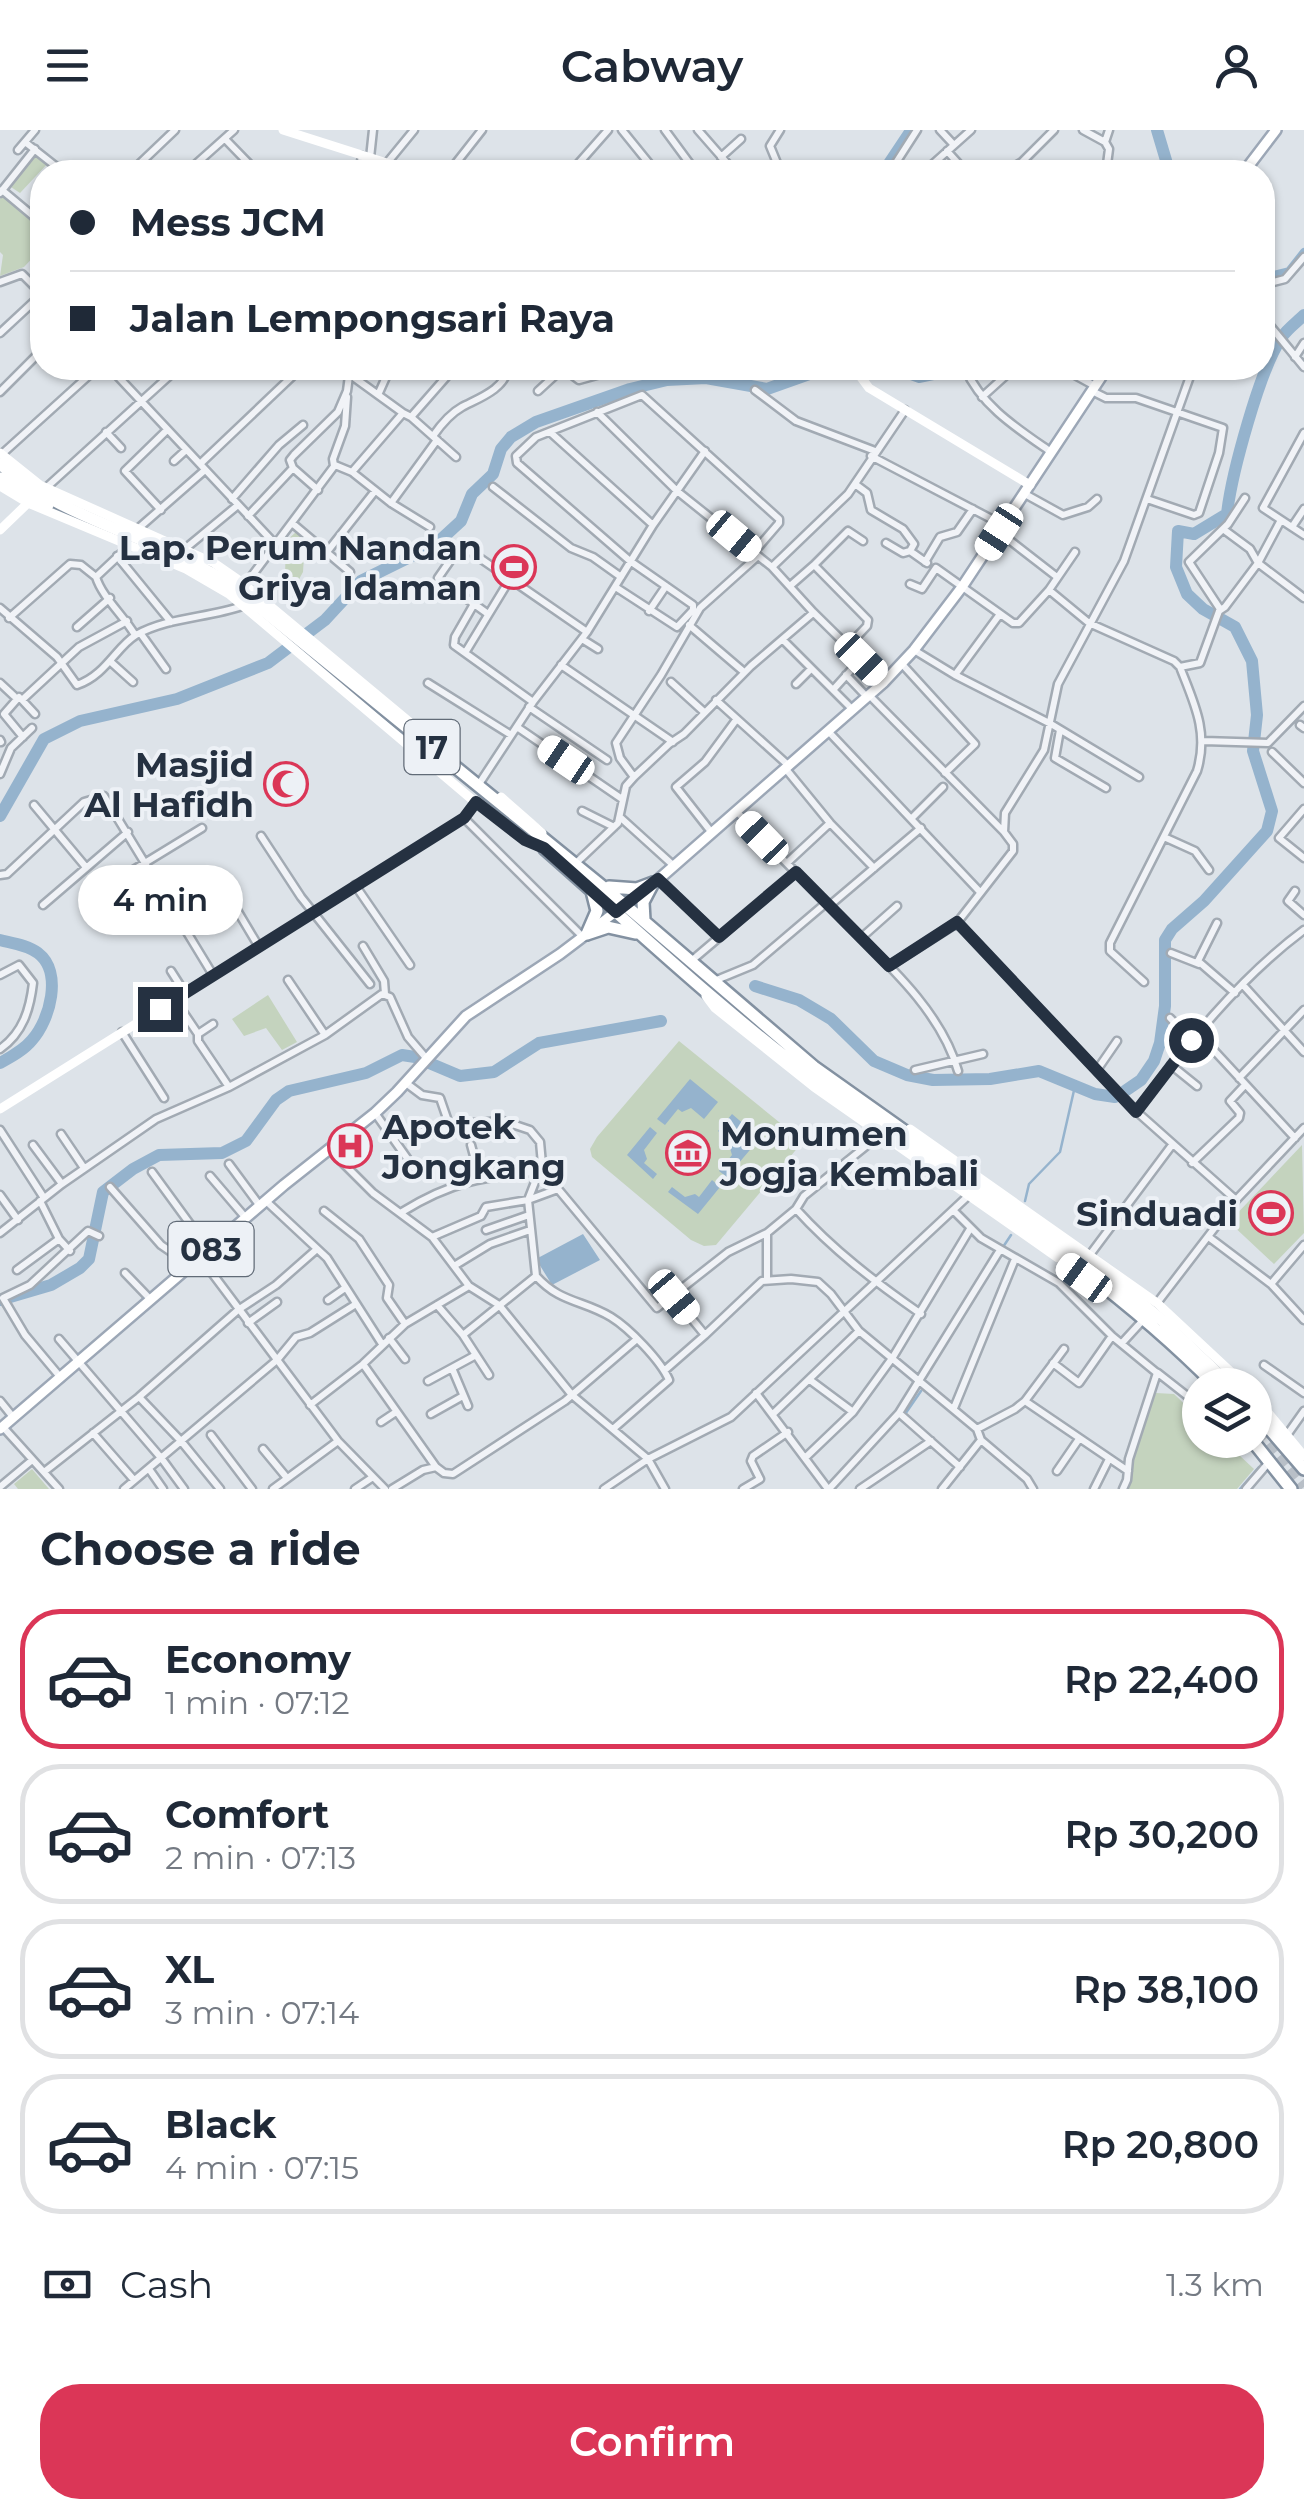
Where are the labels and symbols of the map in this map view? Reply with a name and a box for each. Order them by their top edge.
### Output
car [970,499,1028,565]
car [701,505,767,567]
place label: Lap. Perum Nandan Griya Idaman [119,526,482,609]
sports icon: Lap. Perum Nandan Griya Idaman [491,544,537,590]
car [829,627,893,691]
road number: 17 [404,720,460,774]
car [533,731,599,789]
place label: Masjid Al Hafidh [83,743,254,826]
mosque icon: Masjid Al Hafidh [263,761,309,807]
car [730,806,794,870]
callout: 4 min [78,864,242,934]
route end [138,987,183,1032]
route start [1169,1018,1214,1063]
place label: Apotek Jongkang [381,1105,566,1188]
place label: Monumen Jogja Kembali [719,1112,979,1195]
hospital icon: Apotek Jongkang [327,1123,373,1169]
museum icon: Monumen Jogja Kembali [665,1130,711,1176]
sports icon: Sinduadi [1248,1190,1294,1236]
place label: Sinduadi [1076,1192,1238,1235]
road number: 083 [168,1222,254,1276]
car [1051,1248,1117,1308]
car [643,1264,705,1330]

